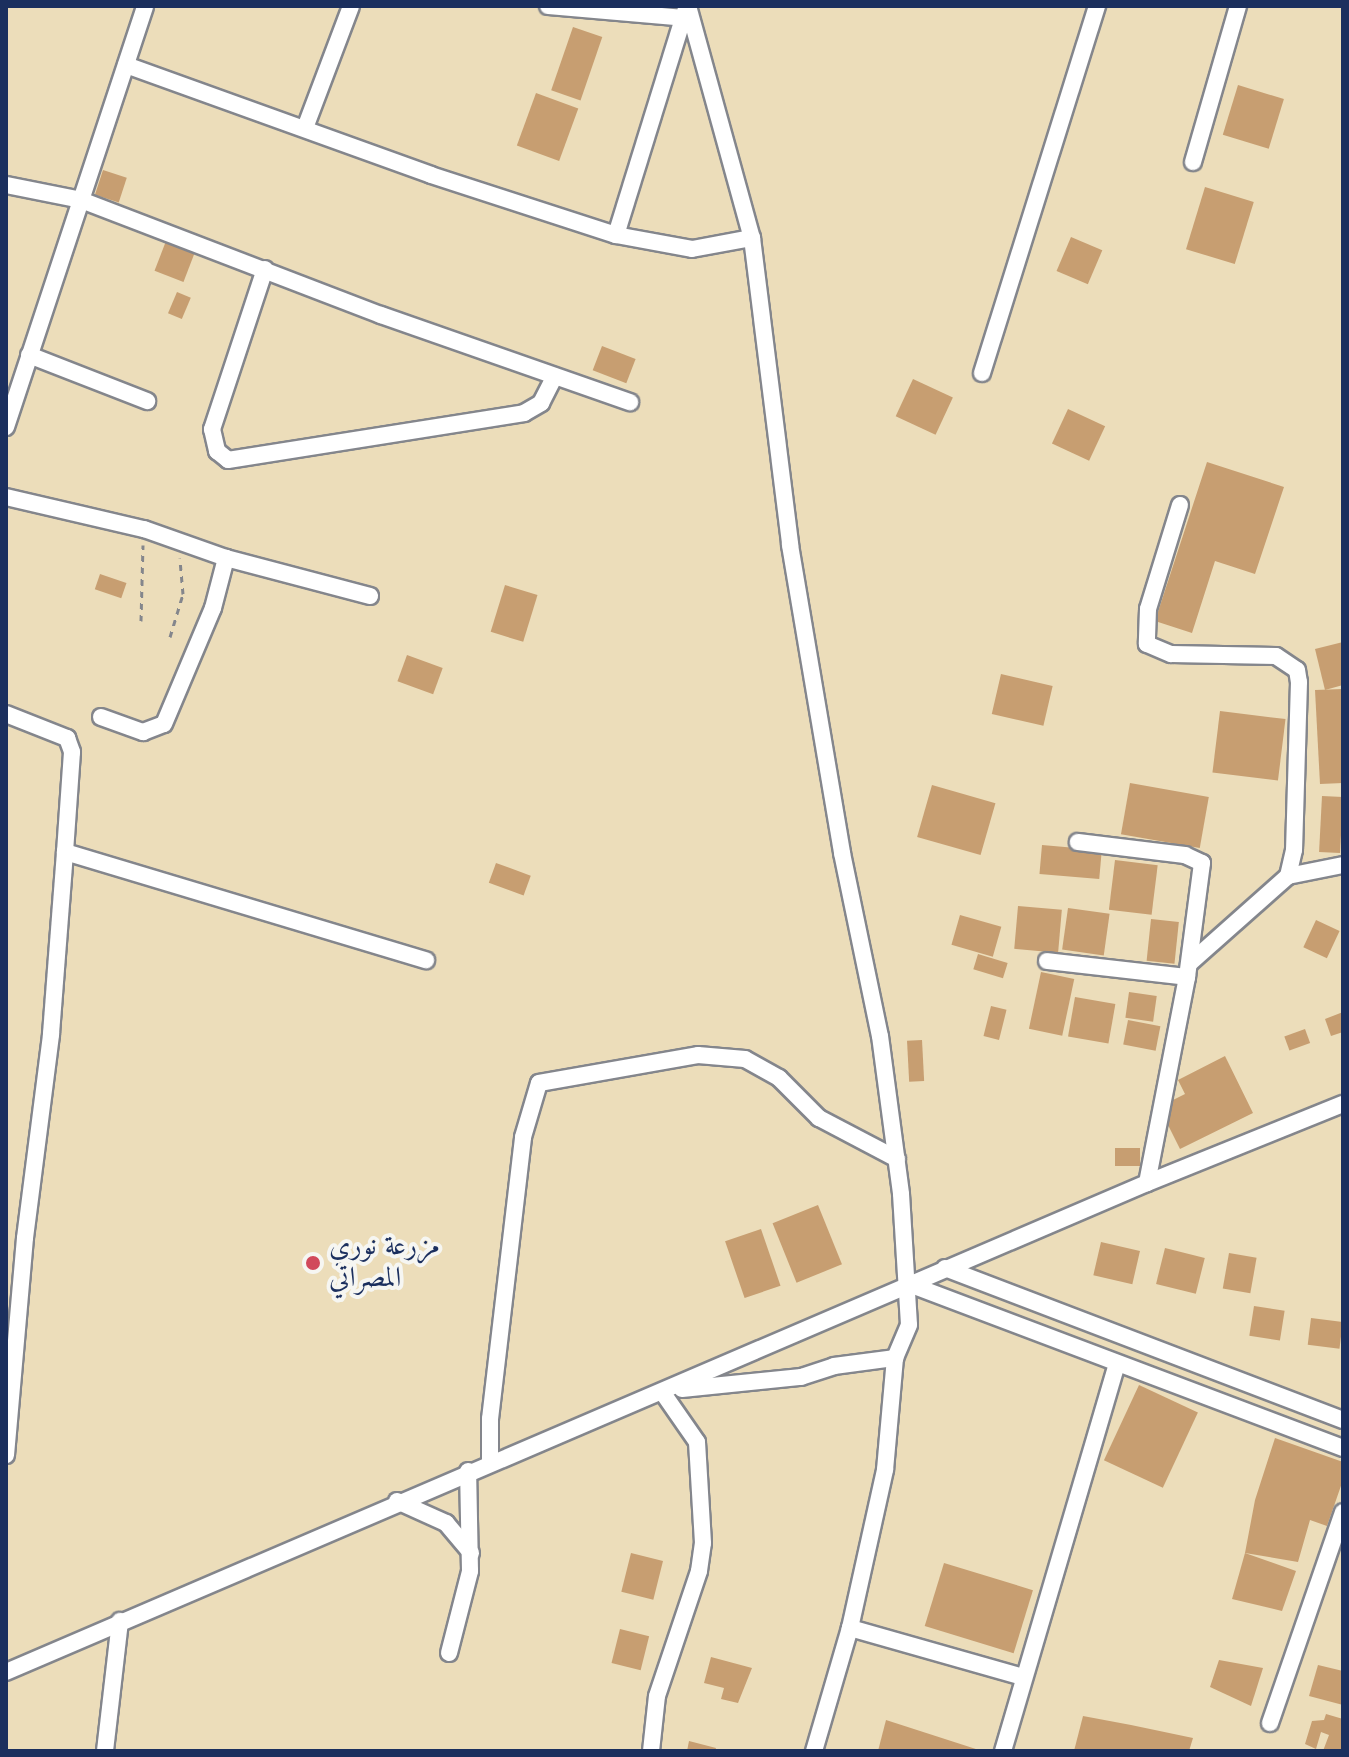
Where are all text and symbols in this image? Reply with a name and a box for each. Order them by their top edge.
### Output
place label: مزرعة نوري المصراتي [329,1230,440,1296]
marker: مزرعة نوري المصراتي [304,1254,322,1272]

